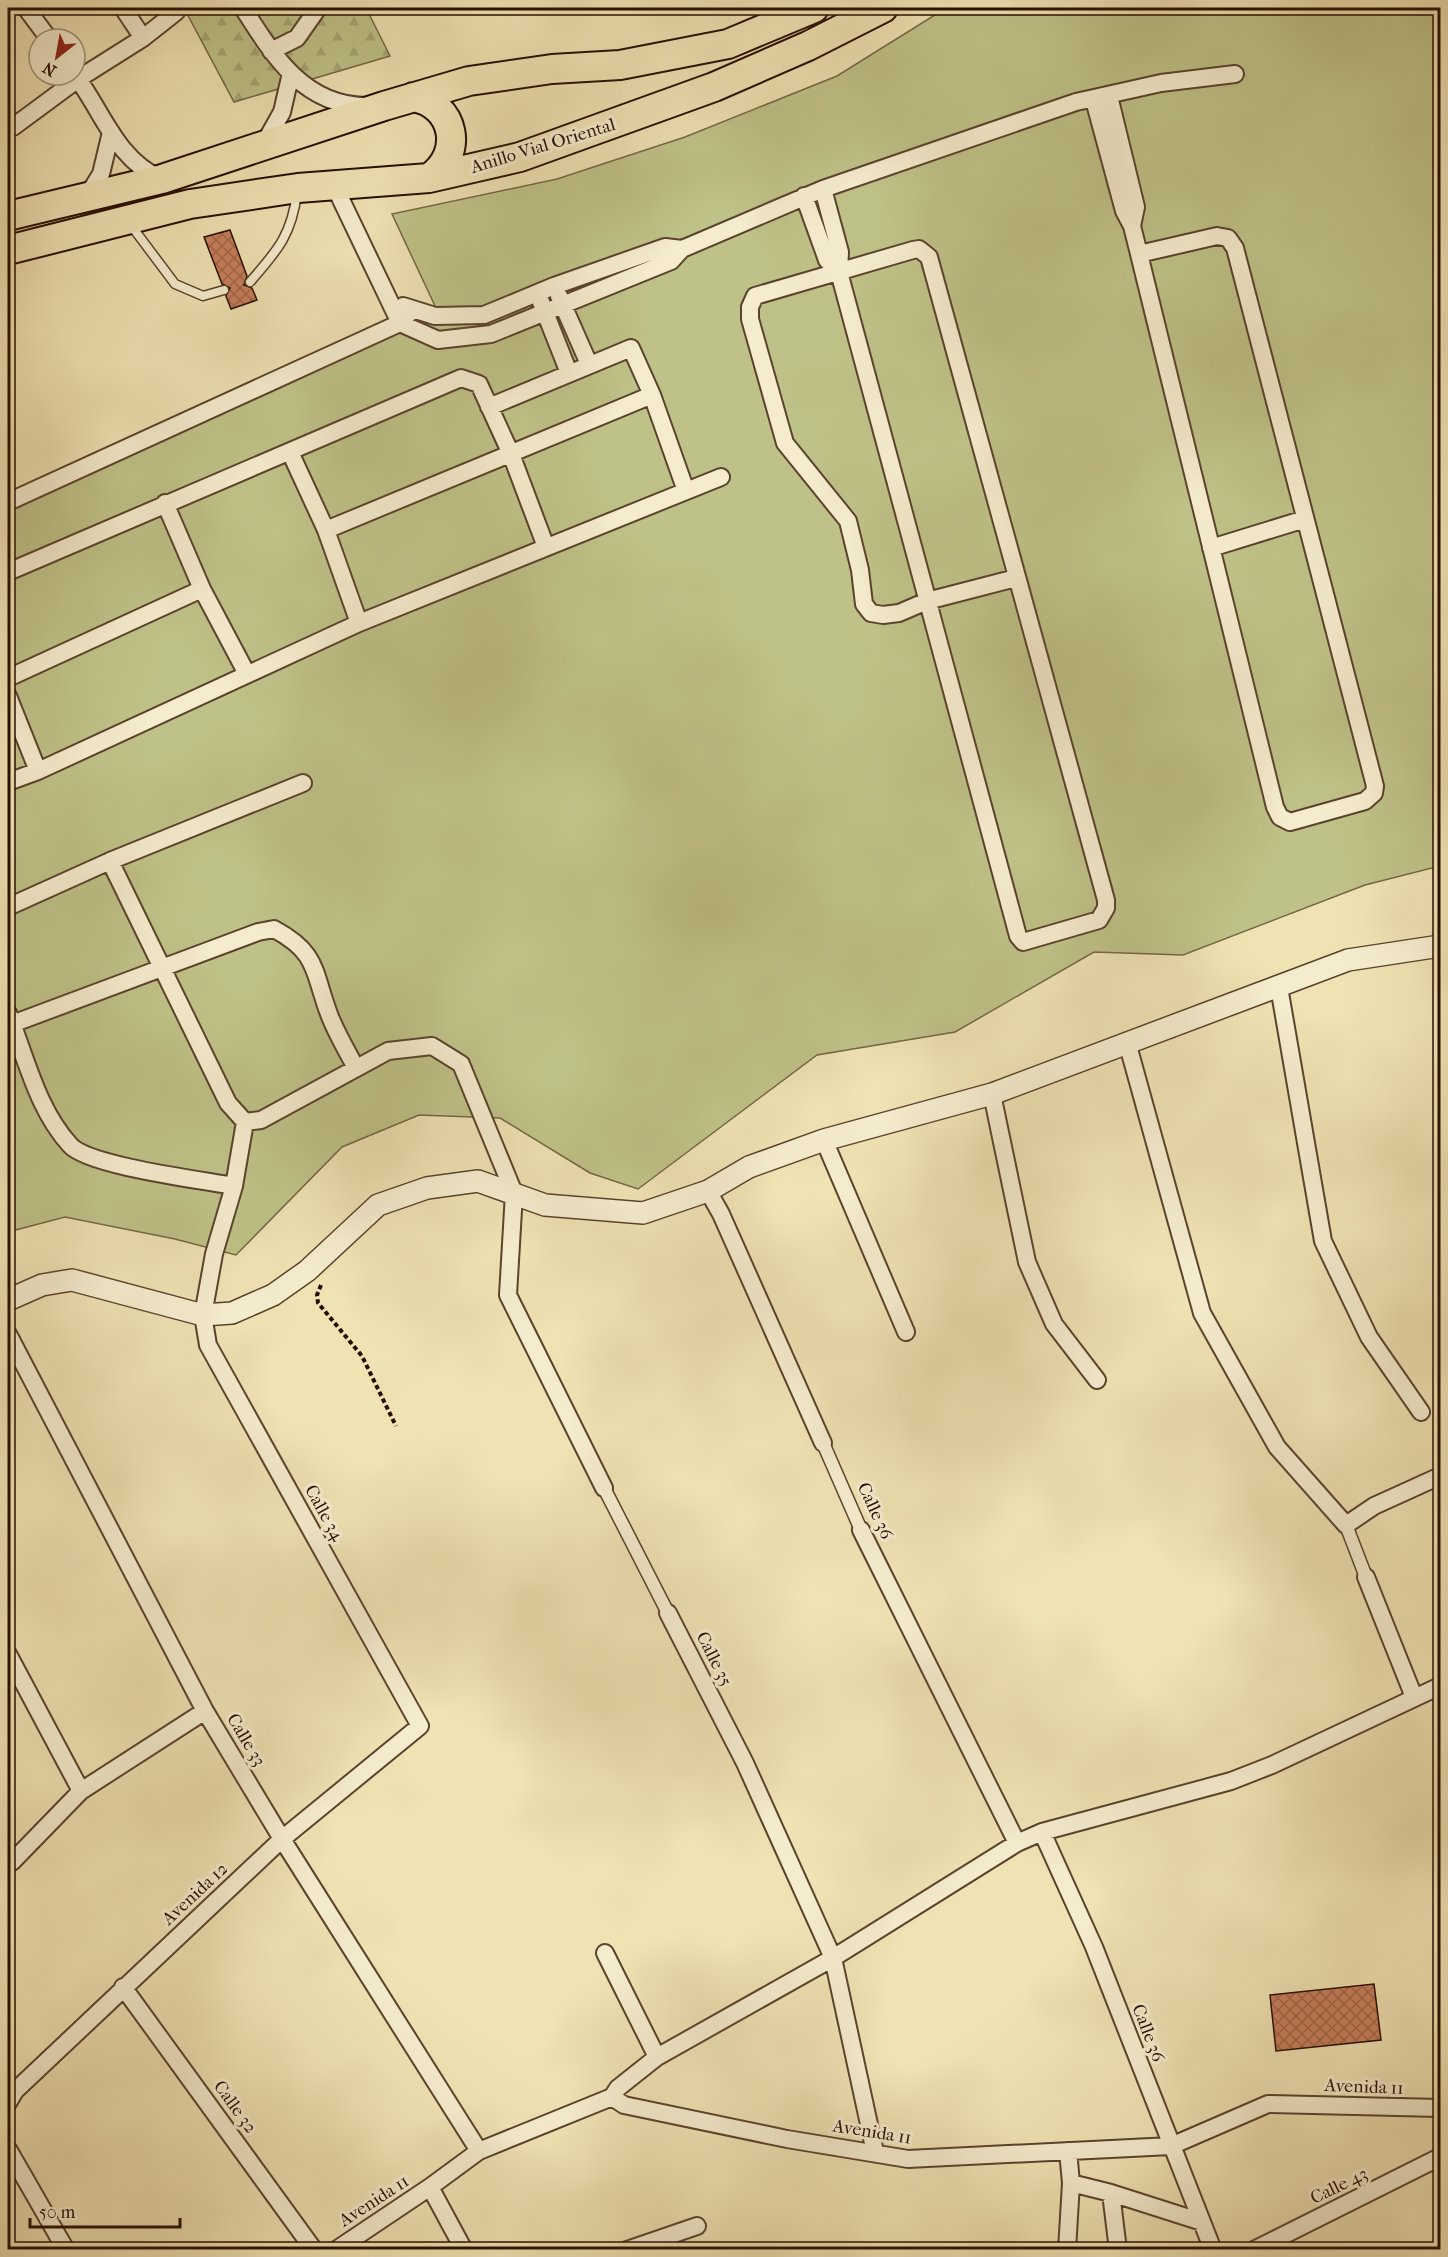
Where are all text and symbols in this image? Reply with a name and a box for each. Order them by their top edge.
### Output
north arrow [27,27,87,87]
text: N [39,58,60,81]
street label: Anillo Vial Oriental [467,114,618,178]
street label: Calle 36 [853,1479,897,1543]
street label: Calle 34 [300,1481,348,1545]
street label: Calle 35 [691,1628,737,1690]
street label: Calle 33 [222,1710,270,1770]
street label: Avenida 12 [157,1858,232,1930]
street label: Calle 36 [1127,2001,1169,2065]
street label: Avenida 11 [1323,2075,1404,2099]
street label: Calle 32 [209,2077,261,2137]
street label: Avenida 11 [830,2115,913,2149]
street label: Calle 43 [1307,2163,1371,2209]
street label: Avenida 11 [334,2171,413,2232]
scale bar [30,2191,180,2229]
text: 50 m [39,2202,76,2223]

